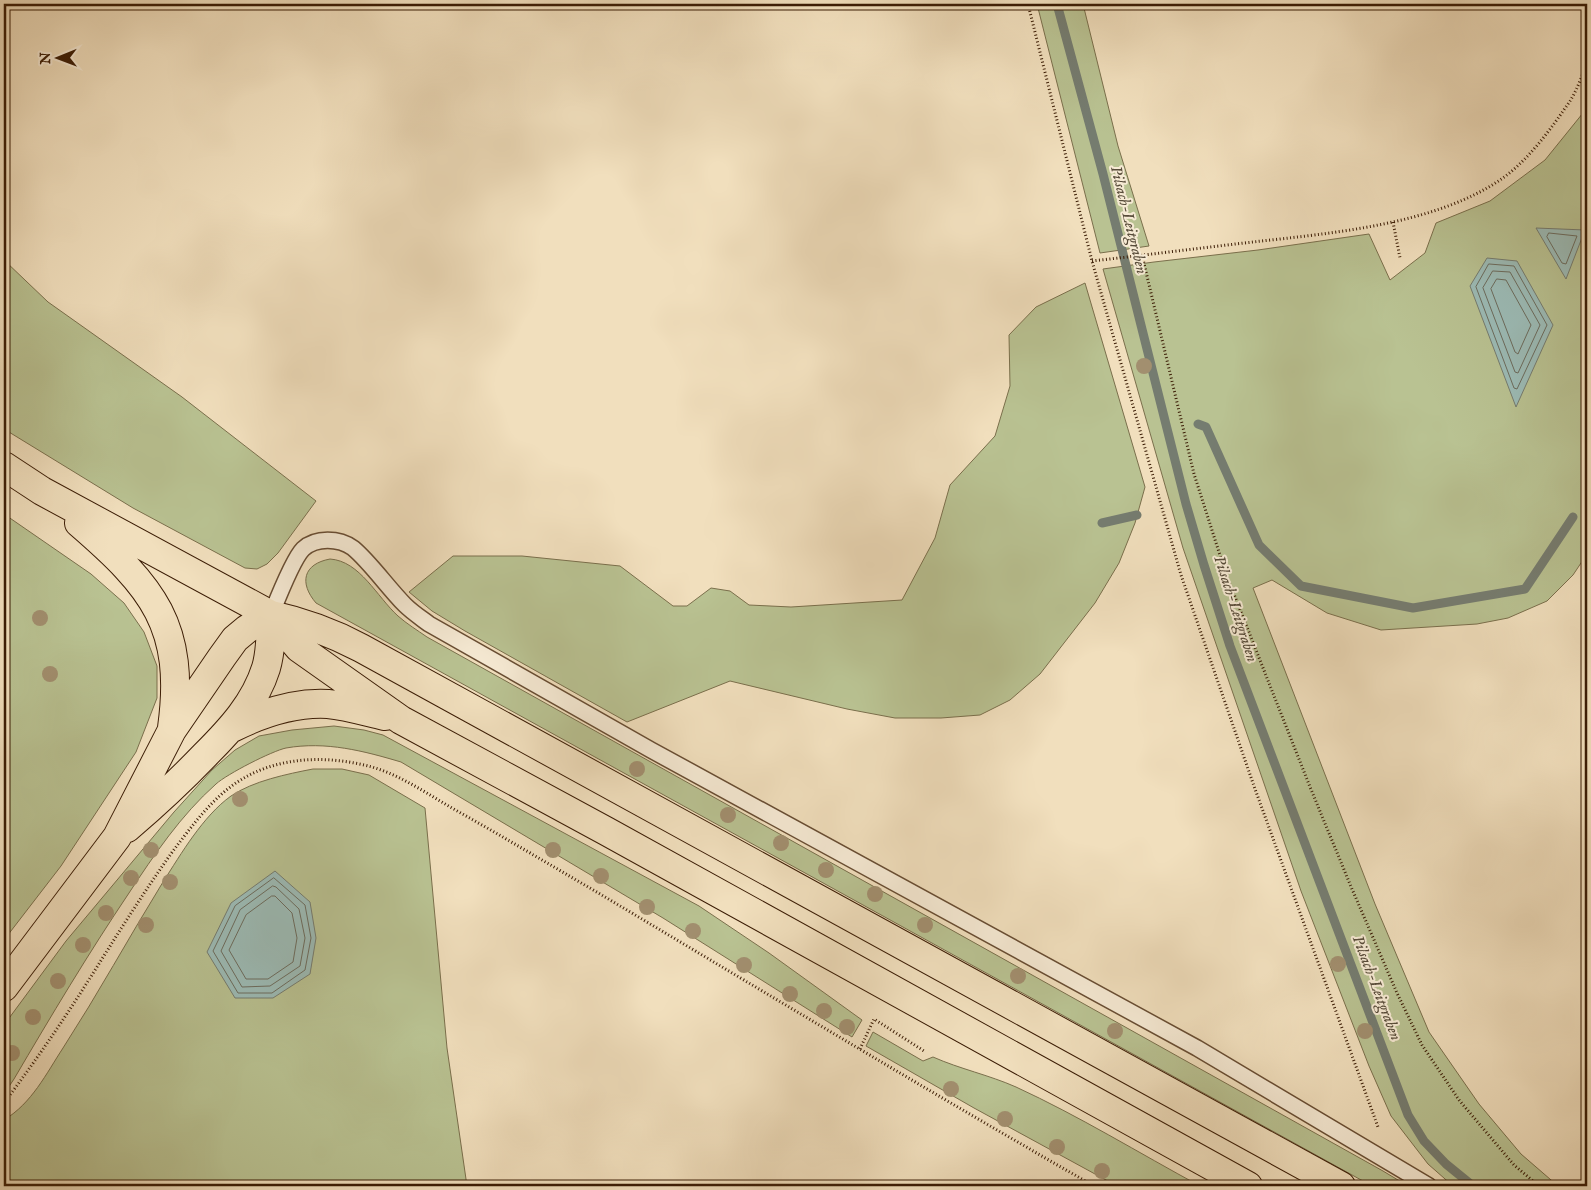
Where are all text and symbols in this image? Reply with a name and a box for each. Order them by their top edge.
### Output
north arrow [32,32,82,82]
text: N [37,52,55,65]
water label: Pilsach-Leitgraben [1105,164,1151,276]
water label: Pilsach-Leitgraben [1208,553,1262,665]
water label: Pilsach-Leitgraben [1347,933,1405,1043]

